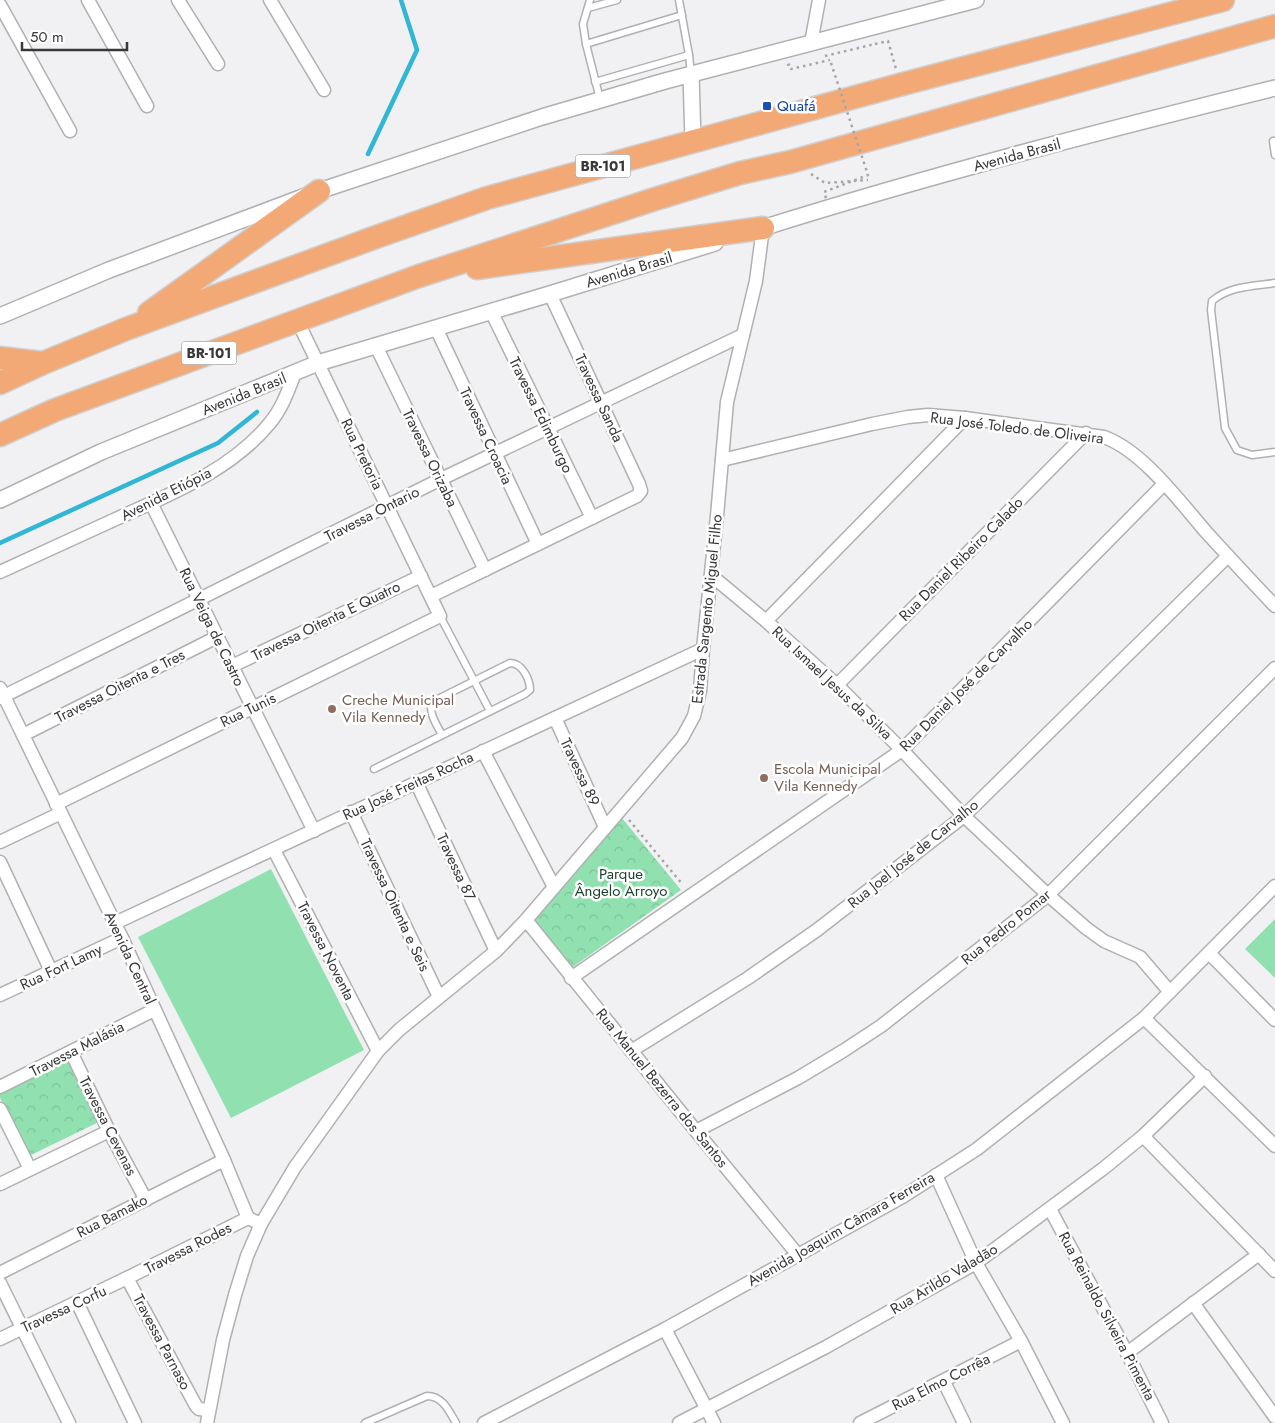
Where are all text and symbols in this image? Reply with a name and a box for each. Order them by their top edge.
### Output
scale bar [22,20,128,52]
text: 50 m [30,26,64,48]
place label: Quafá [777,95,816,117]
marker: Quafá [761,100,773,112]
street label: Avenida Brasil [971,133,1063,177]
road number: BR-101 [576,154,630,178]
street label: Avenida Brasil [583,246,675,294]
road number: BR-101 [182,342,236,364]
street label: Travessa Sanda [569,350,629,446]
street label: Travessa Edimburgo [503,353,579,477]
street label: Avenida Brasil [198,367,290,421]
street label: Travessa Croacia [454,384,518,488]
street label: Travessa Orizaba [397,405,463,511]
street label: Rua José Toledo de Oliveira [929,406,1105,450]
street label: Rua Pretoria [335,415,389,493]
street label: Avenida Etiópia [117,462,215,526]
street label: Travessa Ontario [321,481,423,547]
street label: Rua Daniel Ribeiro Calado [894,492,1028,626]
street label: Estrada Sargento Miguel Filho [686,513,728,705]
street label: Rua Veiga de Castro [174,564,250,690]
street label: Travessa Oitenta E Quatro [248,575,404,667]
street label: Rua Daniel José de Carvalho [895,614,1037,756]
street label: Rua Ismael Jesus da Silva [767,621,897,745]
street label: Travessa Oitenta e Tres [51,644,189,728]
street label: Rua Tunis [216,687,280,733]
place label: Creche Municipal Vila Kennedy [342,689,454,728]
marker: Creche Municipal Vila Kennedy [326,703,338,715]
street label: Travessa 89 [555,734,605,810]
street label: Rua José Freitas Rocha [339,746,477,826]
place label: Escola Municipal Vila Kennedy [774,758,881,797]
marker: Escola Municipal Vila Kennedy [758,772,770,784]
street label: Rua Joel José de Carvalho [843,794,983,914]
street label: Travessa 87 [431,830,481,904]
street label: Travessa Oitenta e Seis [355,835,435,975]
park label: Parque Ângelo Arroyo [575,863,667,902]
street label: Rua Pedro Pomar [956,883,1056,970]
street label: Travessa Noventa [292,898,360,1004]
street label: Avenida Central [99,908,161,1008]
street label: Rua Fort Lamy [16,938,106,996]
street label: Rua Manuel Bezerra dos Santos [591,1004,733,1172]
street label: Travessa Malásia [26,1016,128,1082]
street label: Travessa Cevenas [73,1072,143,1180]
street label: Avenida Joaquim Câmara Ferreira [743,1166,939,1292]
street label: Rua Bamako [73,1189,151,1243]
street label: Travessa Rodes [141,1217,235,1279]
street label: Rua Reinaldo Silveira Pimenta [1053,1228,1161,1404]
street label: Rua Arildo Valadão [886,1238,1002,1320]
street label: Travessa Corfu [18,1280,110,1338]
street label: Travessa Parnaso [128,1290,196,1394]
street label: Rua Elmo Corrêa [888,1348,994,1416]

